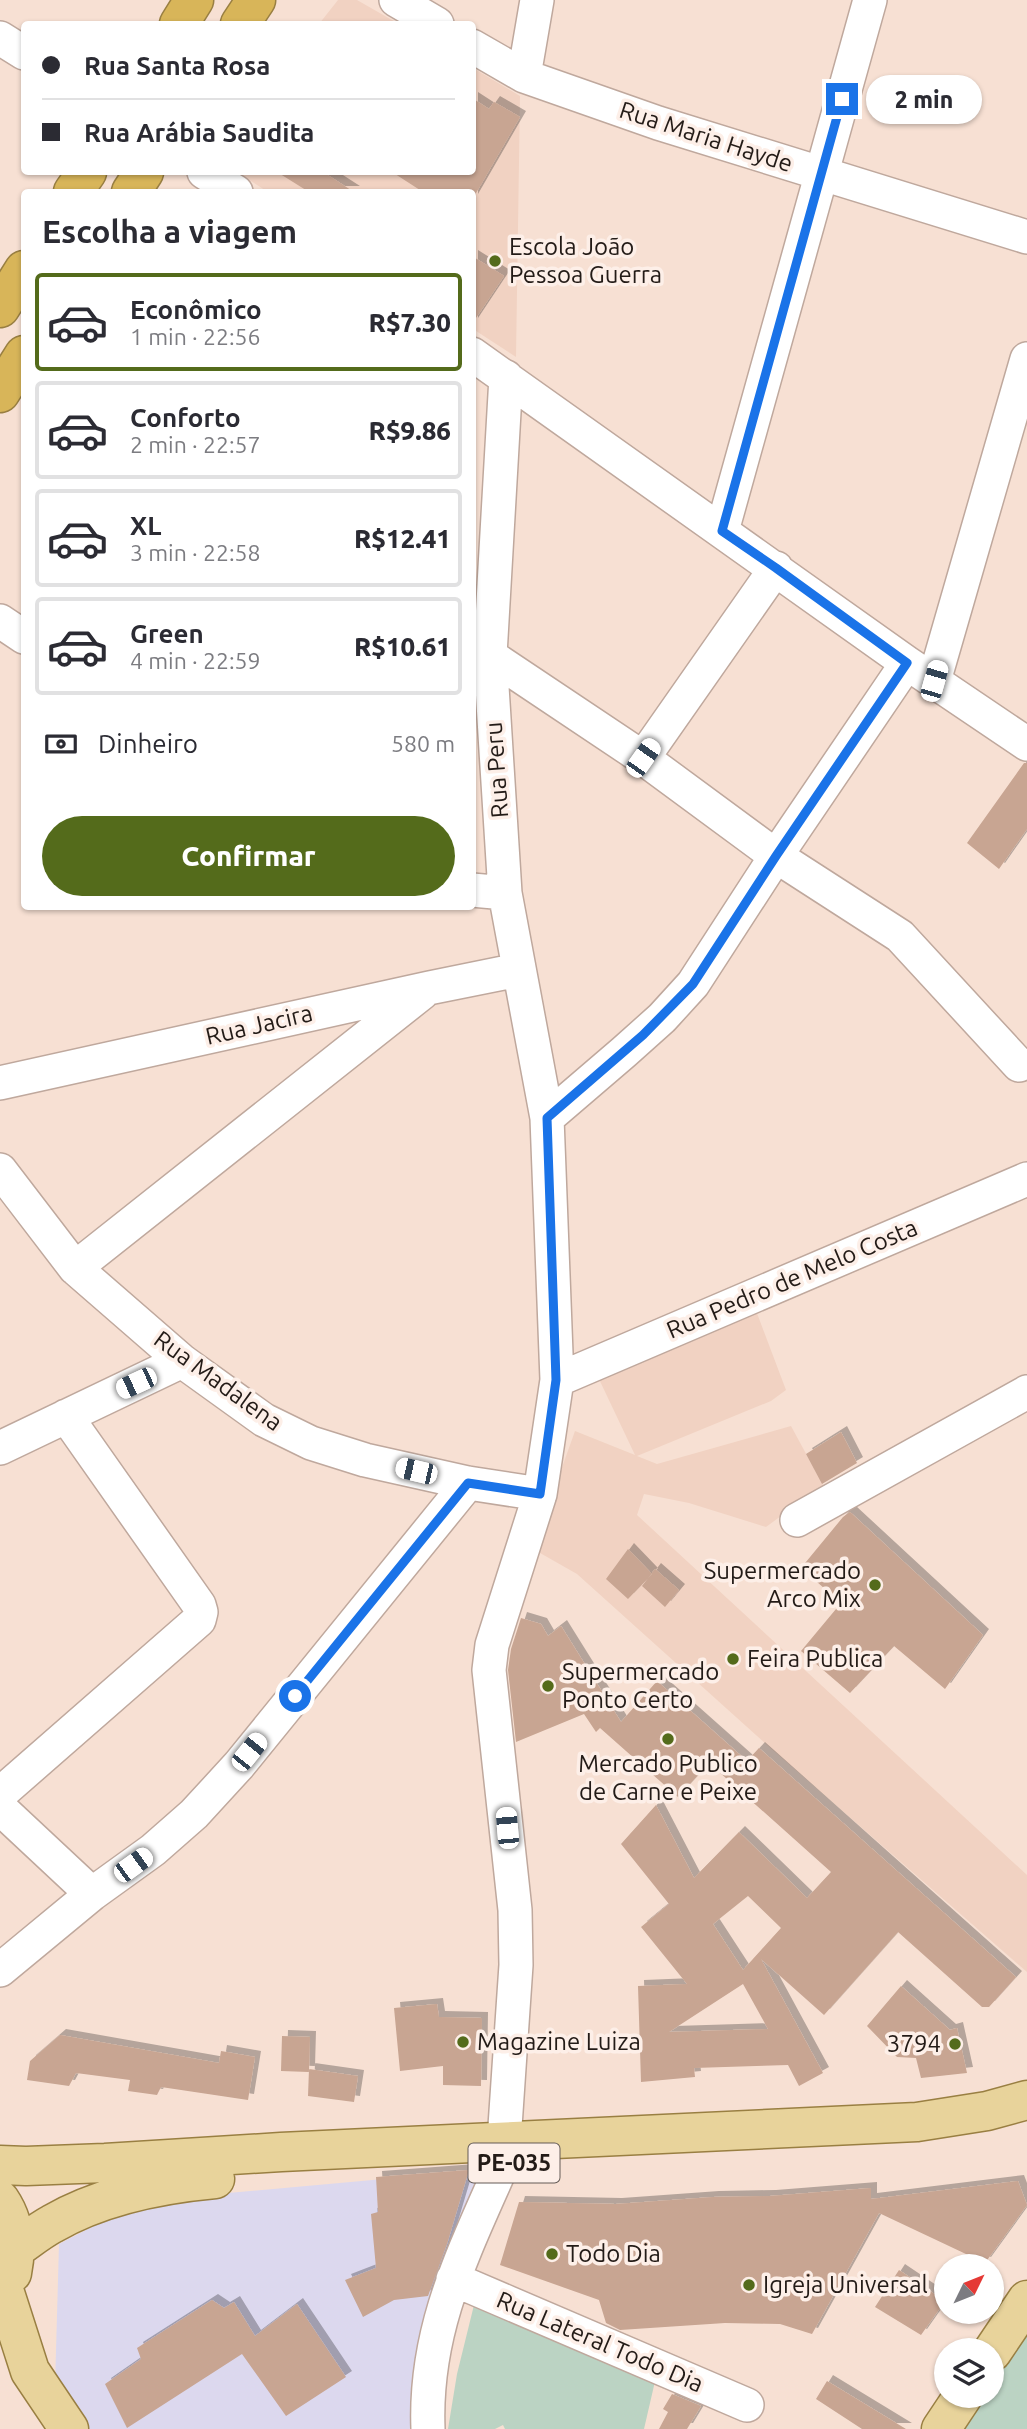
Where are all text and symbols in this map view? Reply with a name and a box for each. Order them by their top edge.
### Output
text: Rua Santa Rosa [84,51,270,80]
callout: 2 min [866,74,982,124]
route end [826,83,858,115]
text: 2 min [895,87,953,112]
street label: Rua Maria Hayde [616,96,796,177]
text: Rua Arábia Saudita [84,118,314,147]
text: Escolha a viagem [42,213,297,249]
place label: Escola João Pessoa Guerra [509,233,662,288]
marker: Escola João Pessoa Guerra [487,253,503,269]
icon: car [46,291,109,354]
text: Econômico [130,295,262,324]
text: R$7.30 [369,308,451,337]
text: 1 min · 22:56 [130,324,261,349]
icon: car [46,399,109,462]
text: Conforto [130,403,241,432]
text: R$9.86 [369,416,451,445]
text: 2 min · 22:57 [130,432,261,457]
icon: car [46,507,109,570]
text: XL [130,511,161,540]
text: R$12.41 [354,524,451,553]
text: 3 min · 22:58 [130,540,261,565]
icon: car [46,615,109,678]
text: Green [130,619,204,648]
text: R$10.61 [354,632,451,661]
text: 4 min · 22:59 [130,648,261,673]
car [919,658,950,704]
street label: Rua Peru [480,721,513,819]
icon: cash [42,725,80,763]
text: Dinheiro [98,729,198,758]
text: 580 m [391,731,455,756]
car [623,735,664,781]
button: Confirmar [42,816,455,896]
street label: Rua Jacira [203,999,315,1050]
street label: Rua Pedro de Melo Costa [662,1213,921,1344]
street label: Rua Madalena [149,1325,288,1436]
car [113,1365,160,1401]
car [394,1456,439,1486]
place label: Supermercado Arco Mix [704,1557,861,1612]
marker: Supermercado Arco Mix [867,1577,883,1593]
place label: Feira Publica [747,1645,883,1672]
marker: Feira Publica [725,1651,741,1667]
place label: Supermercado Ponto Certo [562,1658,719,1713]
marker: Supermercado Ponto Certo [540,1678,556,1694]
route start [279,1680,311,1712]
car [228,1729,271,1775]
marker: Mercado Publico de Carne e Peixe [660,1731,676,1747]
place label: Mercado Publico de Carne e Peixe [578,1750,758,1805]
car [495,1806,520,1850]
car [110,1844,157,1886]
place label: Magazine Luiza [477,2028,641,2055]
place label: 3794 [887,2030,941,2057]
marker: Magazine Luiza [455,2034,471,2050]
marker: 3794 [947,2036,963,2052]
road number: PE-035 [468,2144,560,2182]
place label: Todo Dia [566,2240,661,2267]
marker: Todo Dia [544,2246,560,2262]
north arrow [934,2254,1004,2324]
map controls [934,2254,1004,2408]
place label: Igreja Universal [763,2271,928,2298]
marker: Igreja Universal [741,2277,757,2293]
street label: Rua Lateral Todo Dia [493,2286,708,2397]
button: layers [934,2338,1004,2408]

